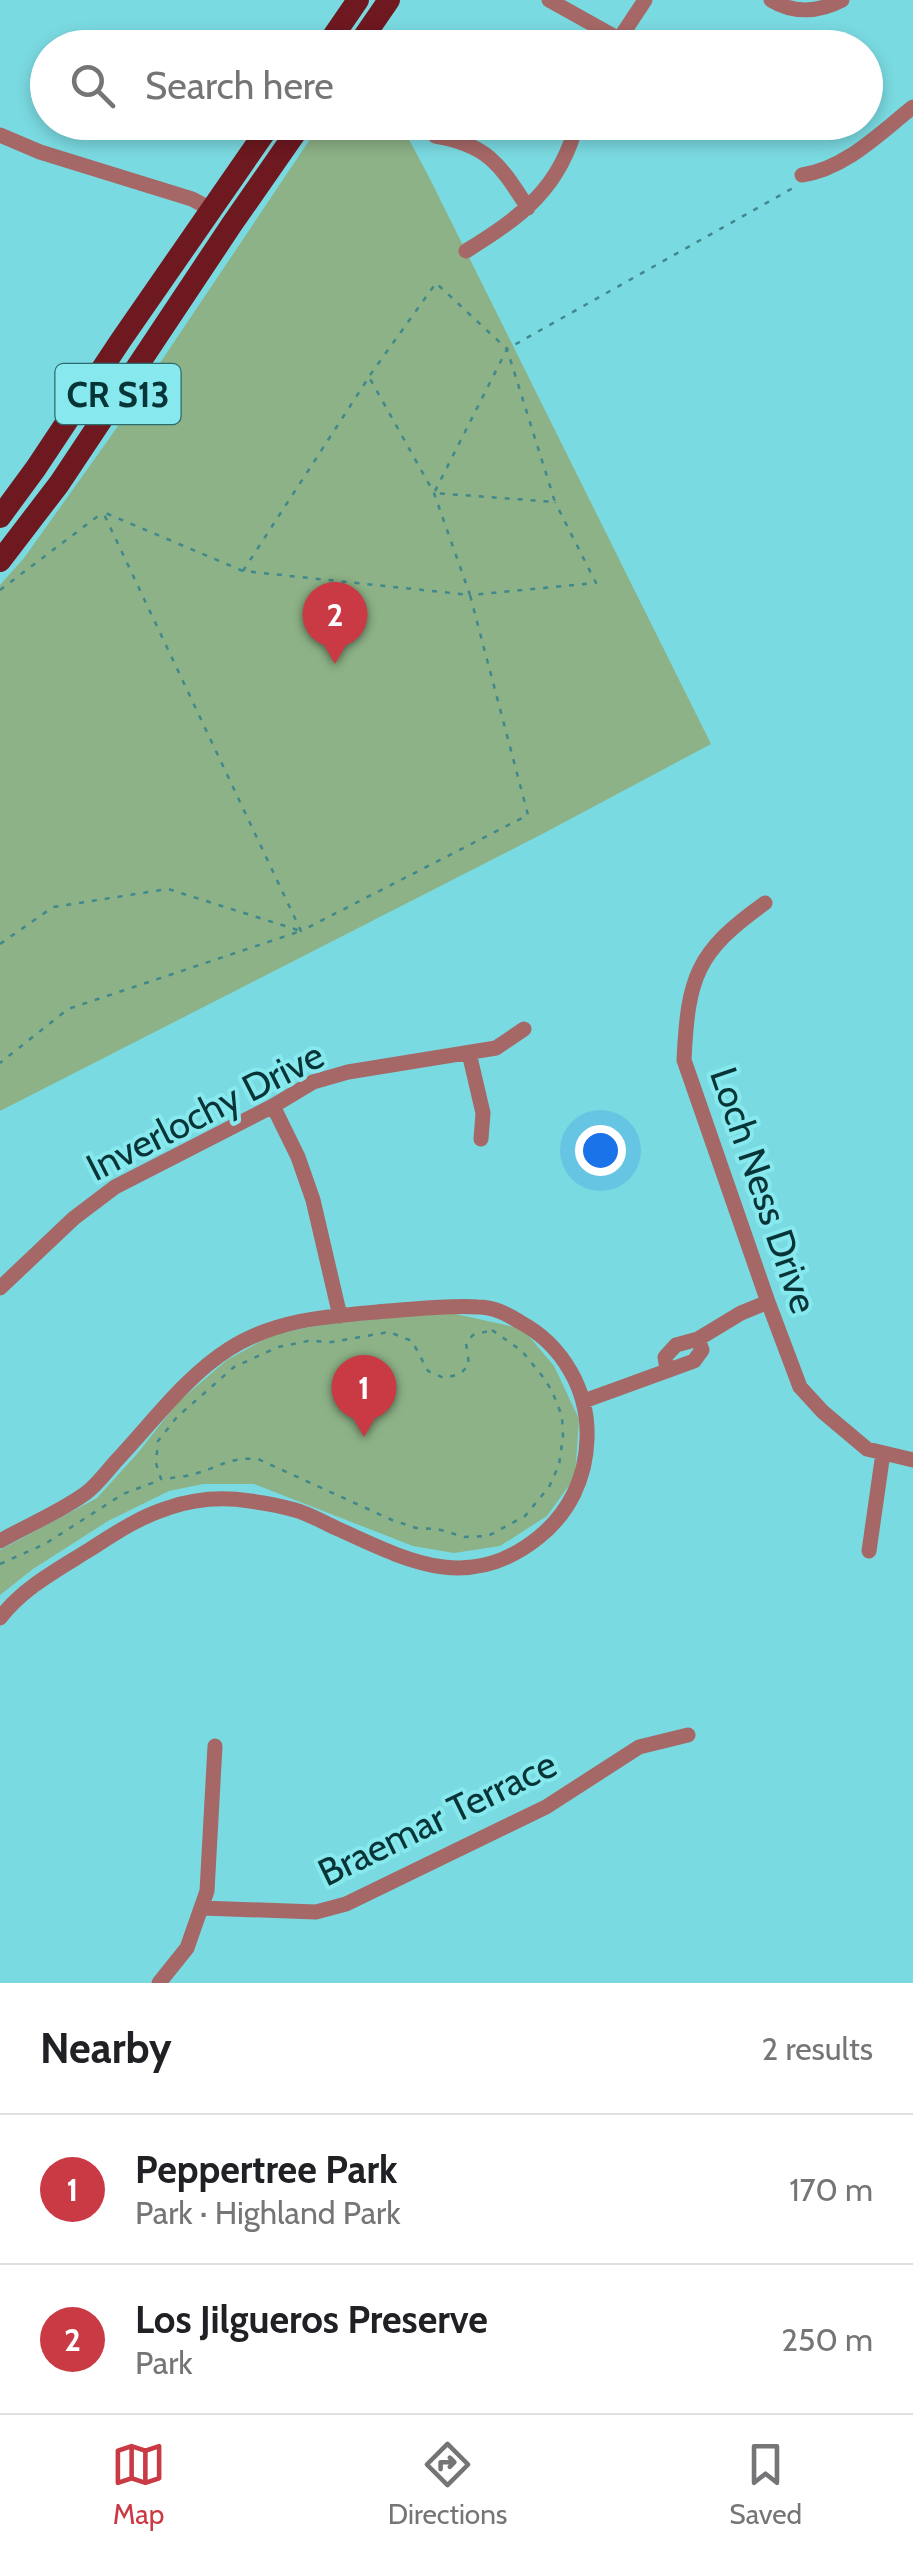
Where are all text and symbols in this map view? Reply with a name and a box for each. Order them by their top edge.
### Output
search box [30,30,883,140]
icon: search [65,58,120,113]
text: Search here [145,62,334,109]
road number: CR S13 [56,364,180,424]
pin: 2 [302,582,368,664]
street label: Inverlochy Drive [79,1031,331,1191]
street label: Loch Ness Drive [700,1061,828,1319]
your location [575,1125,626,1176]
pin: 1 [332,1354,396,1437]
street label: Braemar Terrace [310,1740,564,1896]
text: Nearby [40,2022,172,2074]
text: 2 results [762,2029,873,2068]
text: Peppertree Park [135,2146,397,2193]
text: 1 [67,2170,78,2209]
text: 170 m [789,2170,873,2209]
text: Park · Highland Park [135,2193,400,2232]
text: Los Jilgueros Preserve [135,2296,488,2343]
text: 2 [64,2320,81,2359]
text: 250 m [781,2320,873,2359]
text: Park [135,2343,193,2382]
tab: Map [111,2437,166,2531]
tab: Directions [388,2437,507,2531]
tab: Saved [729,2437,802,2531]

